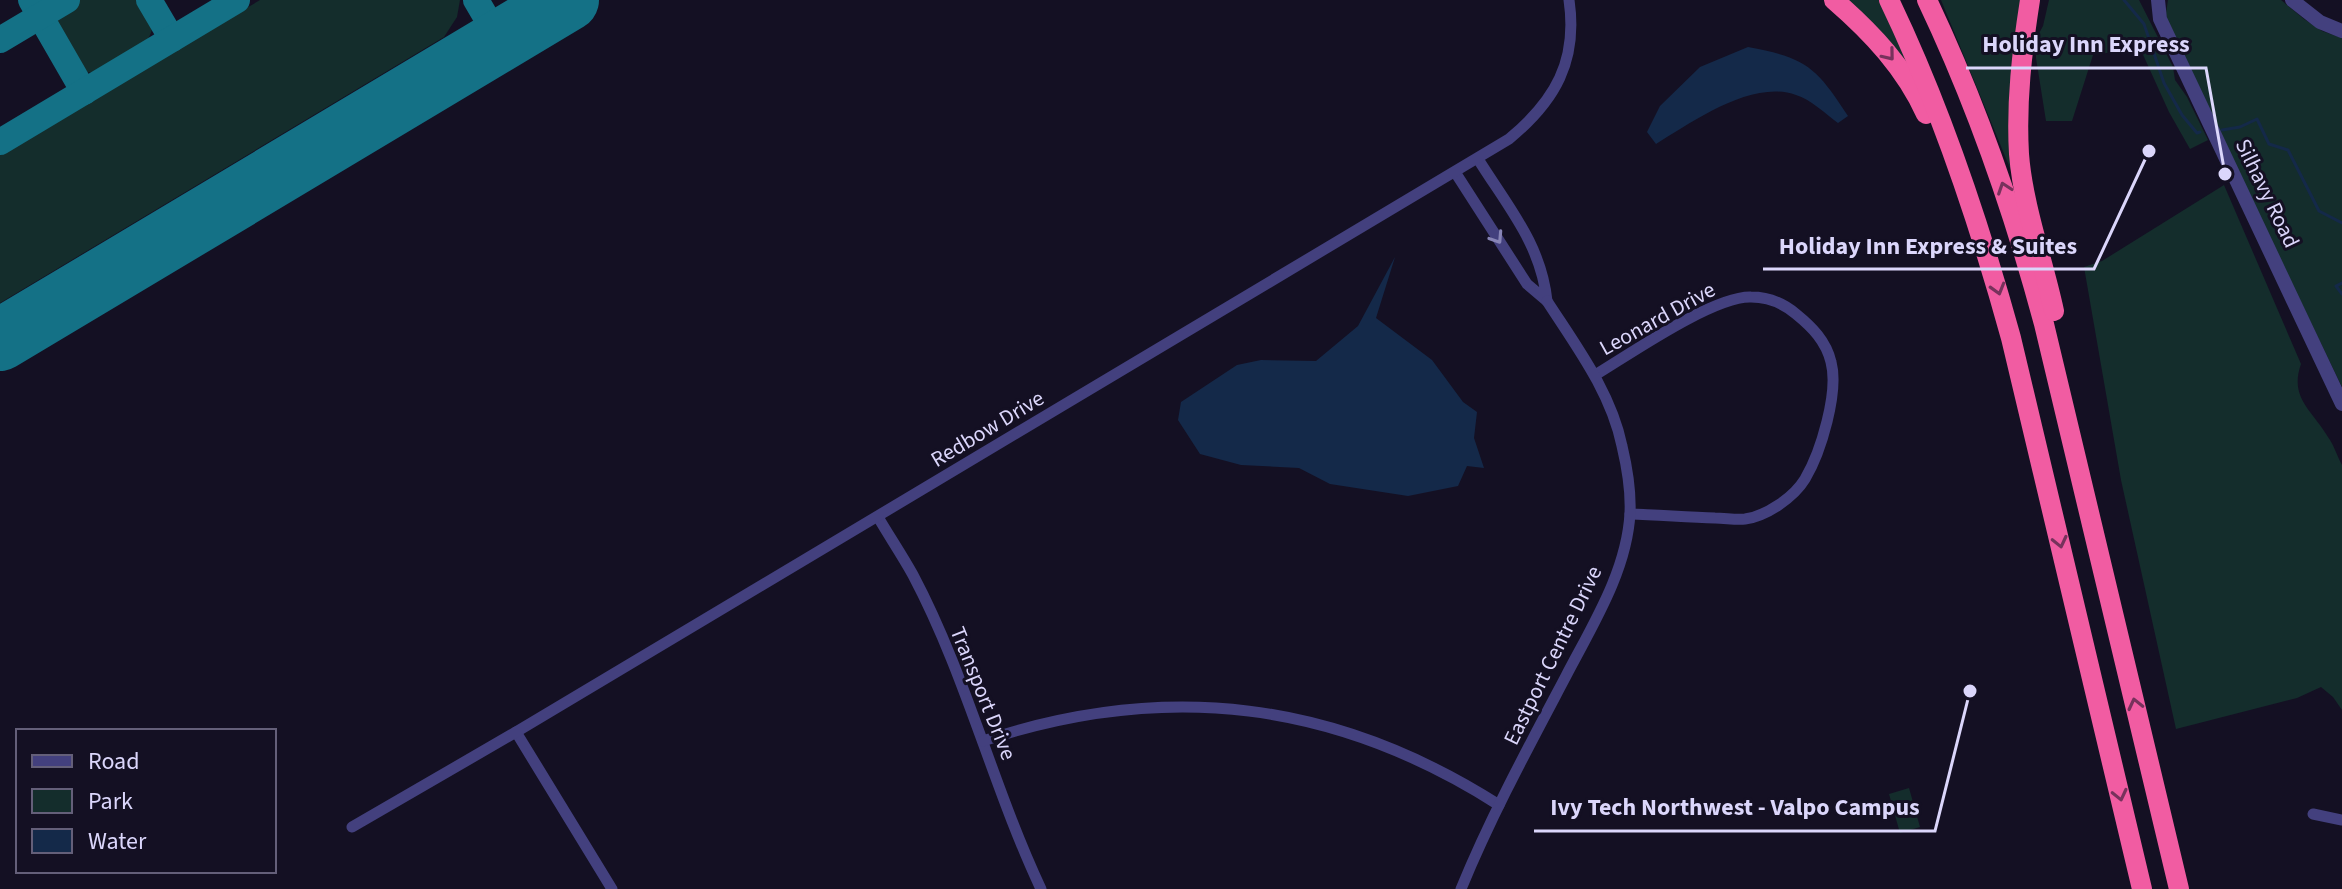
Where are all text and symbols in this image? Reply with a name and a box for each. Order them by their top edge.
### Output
callout: Holiday Inn Express [1966,20,2206,68]
text: Holiday Inn Express [1982,27,2190,62]
one-way arrow [1879,46,1894,60]
street label: Silhavy Road [2227,133,2307,253]
one-way arrow [1997,182,2013,196]
callout: Holiday Inn Express & Suites [1763,221,2094,269]
one-way arrow [1487,229,1502,243]
text: Holiday Inn Express & Suites [1779,229,2077,264]
street label: Leonard Drive [1594,274,1721,364]
one-way arrow [1988,282,2005,296]
street label: Redbow Drive [925,382,1050,475]
one-way arrow [2050,534,2067,548]
street label: Eastport Centre Drive [1496,560,1610,750]
street label: Transport Drive [942,622,1024,765]
one-way arrow [2127,698,2144,712]
legend [16,729,276,873]
text: Road [88,744,140,779]
callout: Ivy Tech Northwest - Valpo Campus [1534,783,1935,831]
text: Park [88,784,133,819]
one-way arrow [2110,787,2127,801]
text: Ivy Tech Northwest - Valpo Campus [1550,790,1920,825]
text: Water [88,824,147,859]

